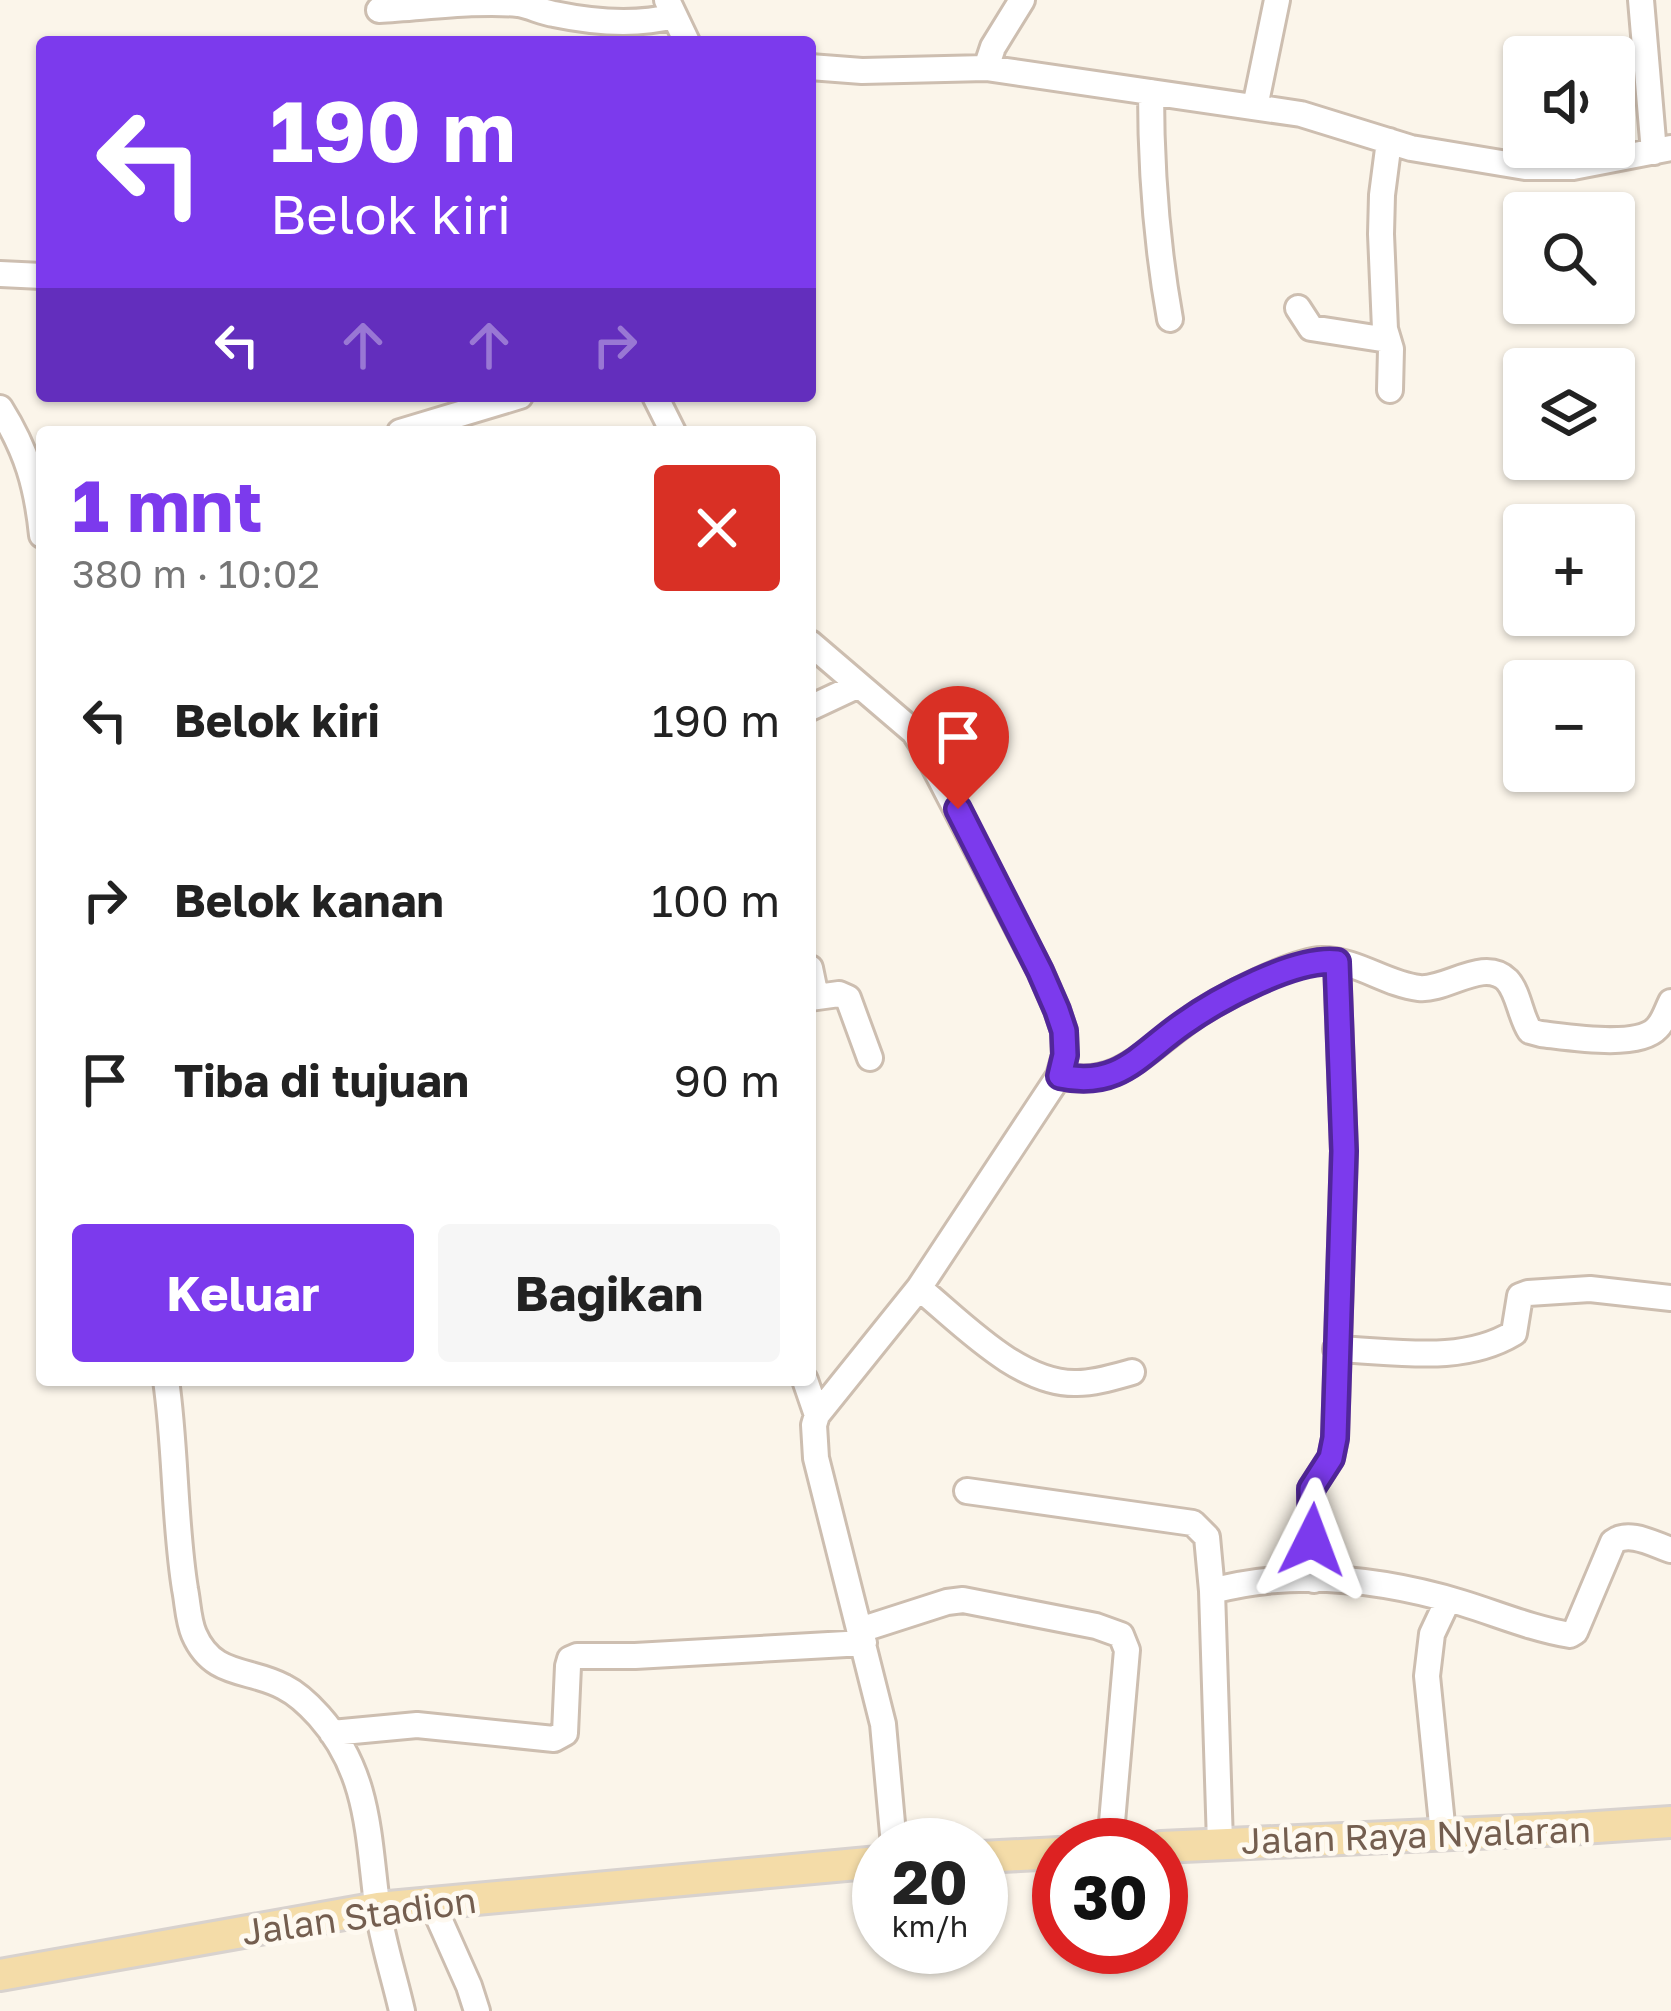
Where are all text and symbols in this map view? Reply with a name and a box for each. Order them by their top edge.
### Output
map controls [1503,36,1635,792]
button: sound [1503,36,1635,168]
text: 190 m [270,80,516,180]
icon: left [72,84,228,240]
text: Belok kiri [270,181,511,246]
button: search [1503,192,1635,324]
icon: left [204,312,270,378]
icon: ahead [330,312,396,378]
icon: ahead [456,312,522,378]
icon: right [582,312,648,378]
button: layers [1503,348,1635,480]
text: 1 mnt [72,461,262,548]
button: close [654,465,780,591]
button: + [1503,504,1635,636]
text: 380 m · 10:02 [72,550,320,597]
button: − [1503,660,1635,792]
pin [907,686,1009,809]
icon: left [72,687,138,753]
text: Belok kiri [174,693,380,747]
text: 190 m [652,693,780,747]
icon: arrive [925,704,991,770]
icon: right [72,867,138,933]
text: Belok kanan [174,873,444,927]
text: 100 m [651,873,780,927]
icon: arrive [72,1047,138,1113]
text: Tiba di tujuan [174,1053,469,1107]
text: 90 m [674,1053,780,1107]
button: Keluar [72,1224,414,1362]
button: Bagikan [438,1224,780,1362]
position arrow [1249,1477,1375,1603]
street label: Jalan Raya Nyalaran [1240,1807,1592,1862]
speed limit sign: 30 [1032,1818,1188,1974]
text: 20 [892,1845,968,1917]
street label: Jalan Stadion [239,1878,479,1953]
text: km/h [892,1908,968,1944]

